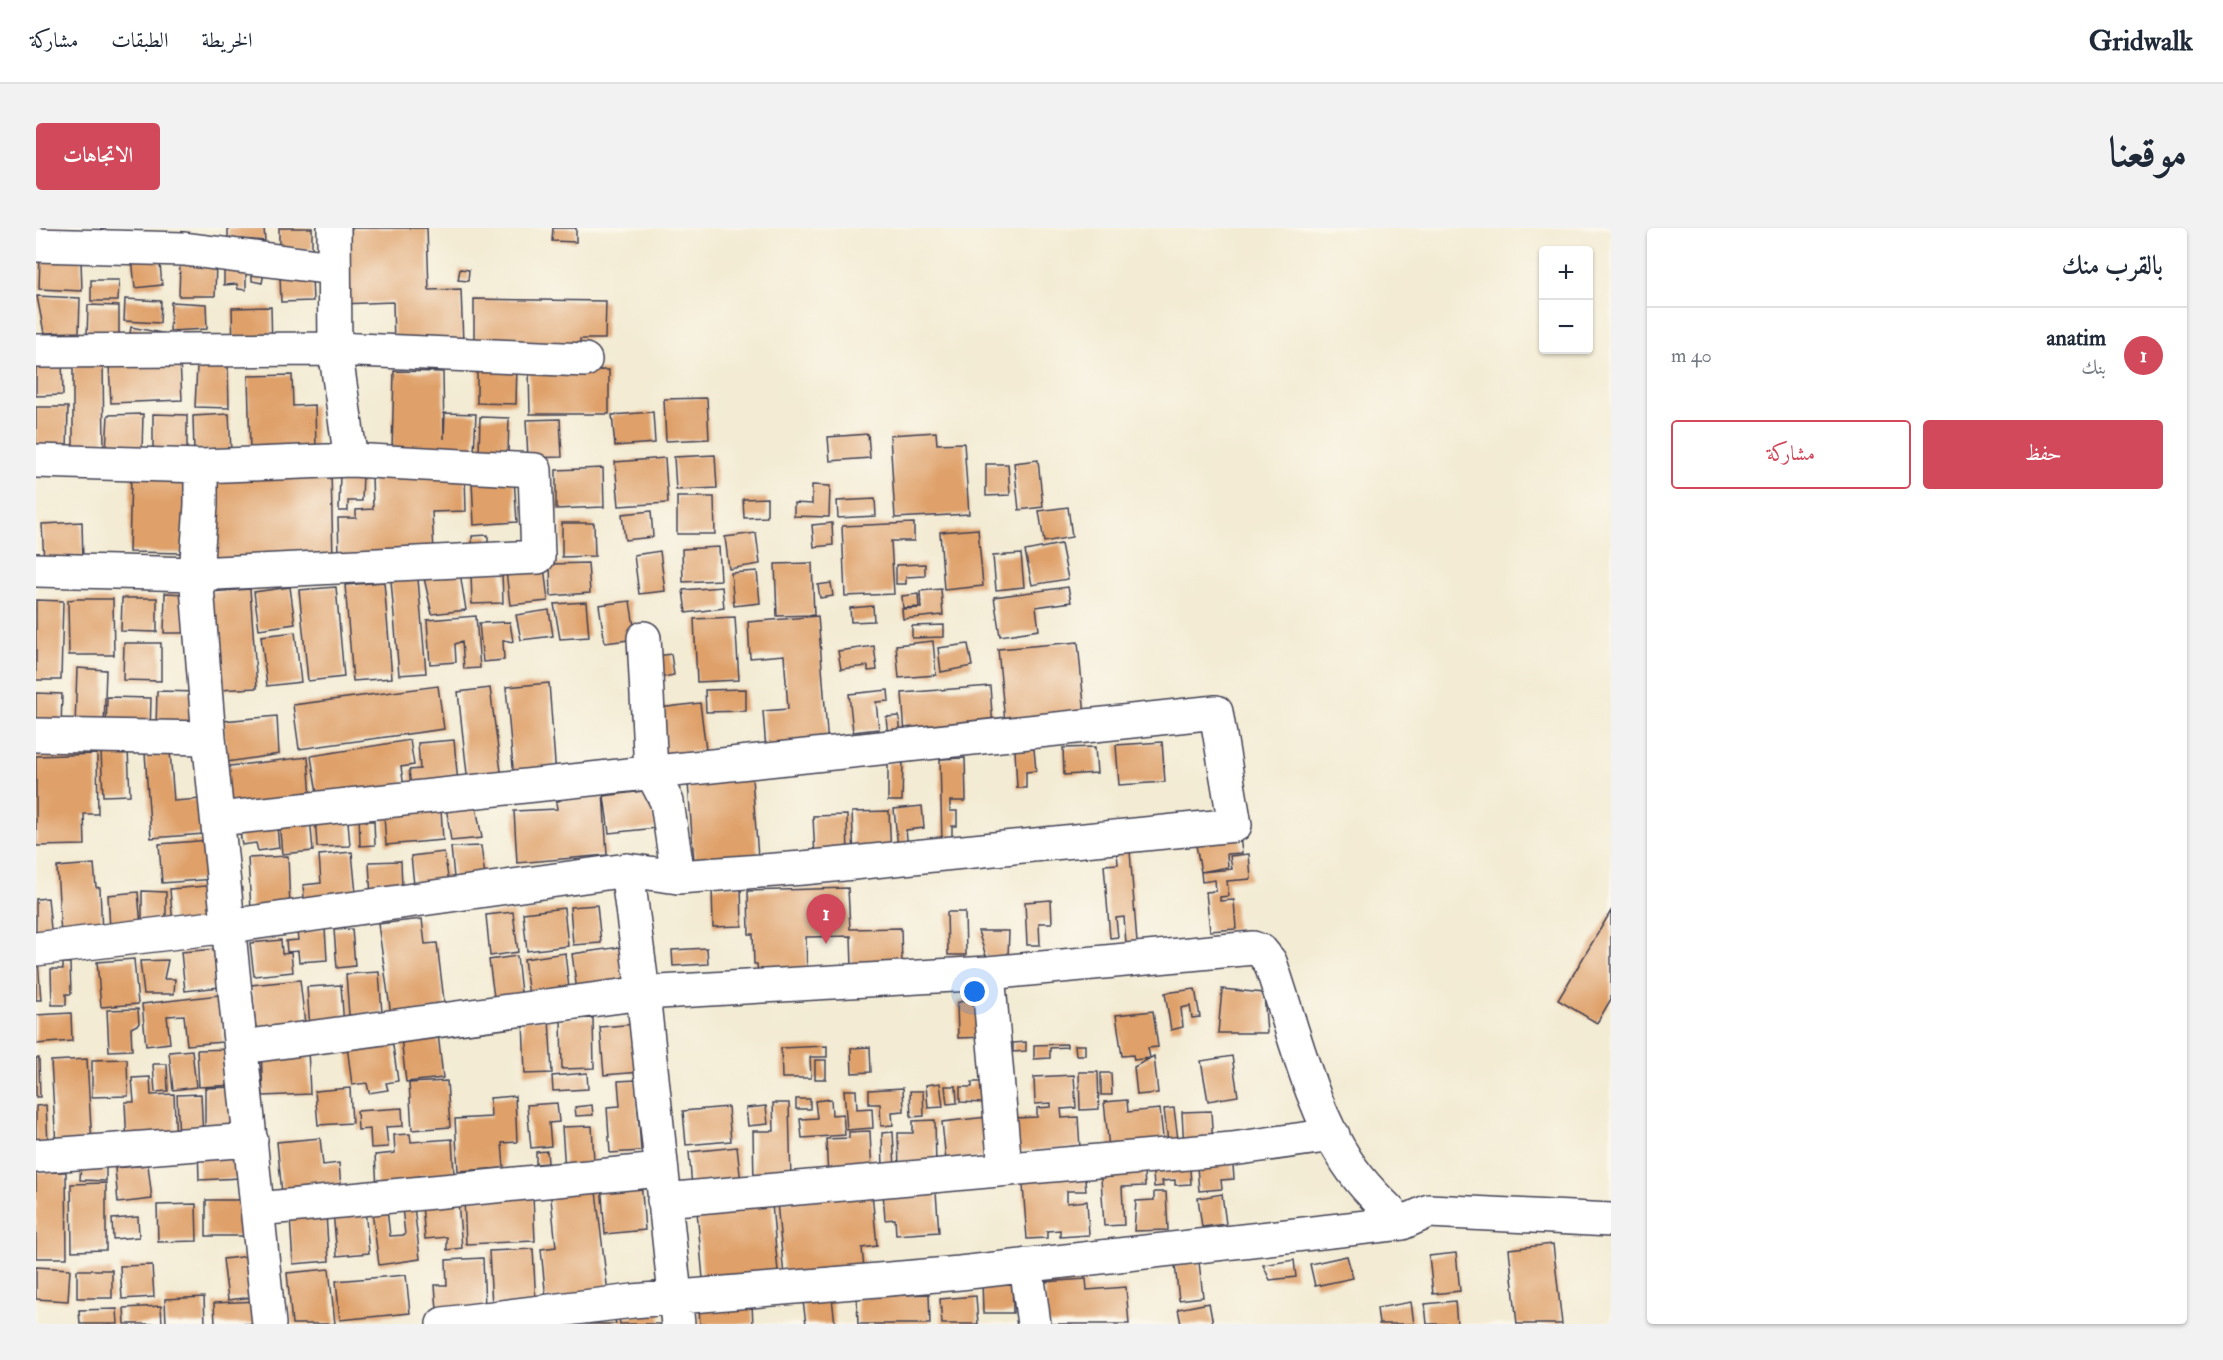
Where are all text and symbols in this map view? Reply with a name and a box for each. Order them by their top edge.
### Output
text: Gridwalk [2089,24,2193,59]
text: مشاركة [30,27,78,54]
text: الطبقات [111,27,168,54]
text: الخريطة [201,27,253,54]
button: الاتجاهات [36,123,160,190]
text: موقعنا [2109,127,2187,179]
map controls [1539,246,1593,354]
button: + [1539,246,1593,300]
text: بالقرب منك [2061,250,2163,282]
button: − [1539,300,1593,354]
text: anatim [2047,324,2106,352]
text: 40 m [1671,343,1712,368]
text: 1 [2140,343,2147,368]
text: بنك [2081,355,2106,380]
button: مشاركة [1671,420,1911,489]
button: حفظ [1923,420,2163,489]
pin: 1 [806,894,846,944]
your location [960,977,989,1006]

